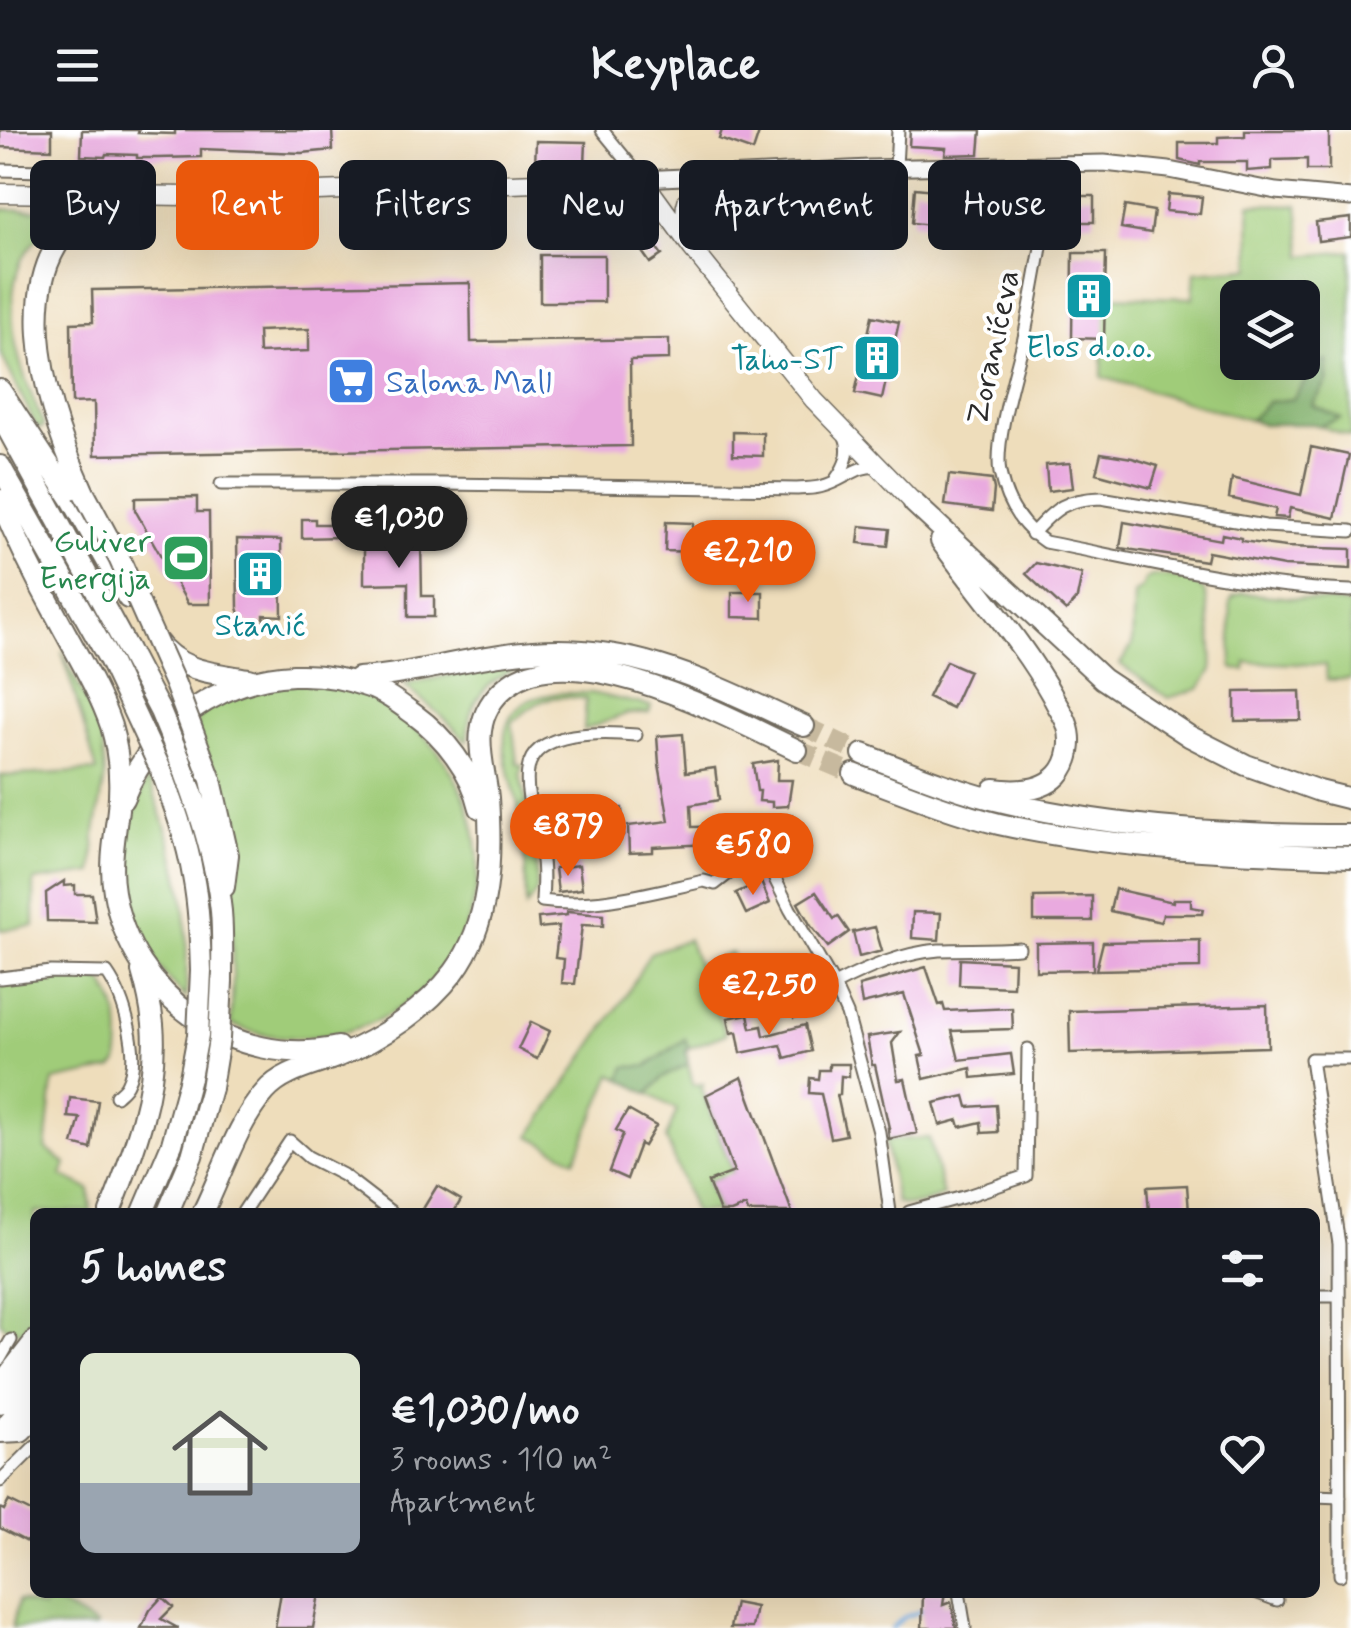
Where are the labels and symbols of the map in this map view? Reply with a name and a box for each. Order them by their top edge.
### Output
street label: Zoranićeva [957,266,1031,429]
building icon: Elos d.o.o. [1063,270,1115,322]
place label: Elos d.o.o. [1026,327,1152,369]
building icon: Taho-ST [851,332,903,384]
place label: Taho-ST [731,339,843,381]
supermarket icon: Salona Mall [325,355,377,407]
place label: Salona Mall [386,362,552,404]
pin: €1,030 [318,486,480,571]
pin: €2,210 [667,520,829,605]
place label: Guliver Energija [39,521,152,602]
sports icon: Guliver Energija [160,532,212,584]
building icon: Stanić [234,548,286,600]
place label: Stanić [214,605,306,647]
pin: €879 [509,794,627,879]
pin: €580 [694,813,812,898]
pin: €2,250 [688,953,850,1038]

